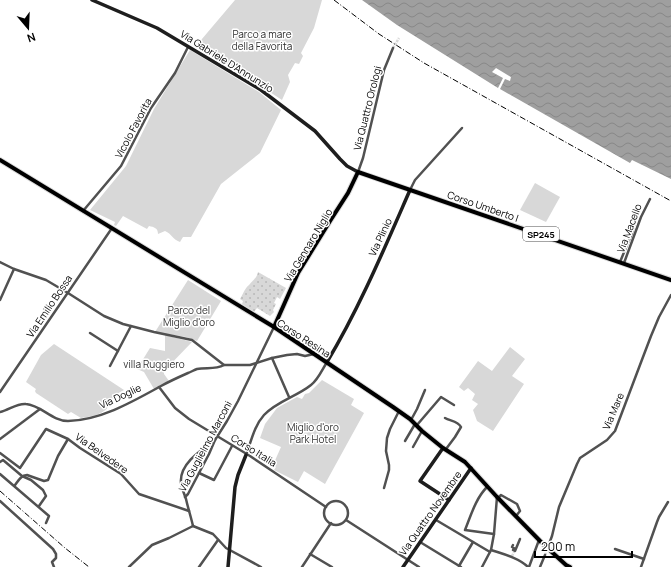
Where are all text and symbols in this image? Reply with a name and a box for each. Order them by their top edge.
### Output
north arrow [8,8,48,48]
street label: Via Gabriele D'Annunzio [178,27,276,95]
park label: Parco a mare della Favorita [232,27,292,53]
text: N [25,30,38,46]
street label: Via Quattro Orologi [350,64,384,152]
street label: Vicolo Favorita [111,95,155,161]
street label: Corso Umberto I [445,187,521,225]
street label: Via Macello [613,201,645,255]
street label: Via Gennaro Niglio [281,206,335,284]
street label: Via Plinio [365,216,395,258]
road number: SP245 [523,227,559,241]
street label: Via Emilio Bossa [23,272,75,340]
park label: Parco del Miglio d'oro [163,303,215,329]
street label: Corso Resina [275,316,333,360]
park label: villa Ruggiero [123,357,185,371]
street label: Via Doglie [97,380,143,412]
street label: Via Mare [599,390,627,432]
street label: Via Guglielmo Marconi [175,398,235,494]
park label: Miglio d'oro Park Hotel [287,420,339,446]
street label: Via Belvedere [73,430,131,477]
street label: Corso Italia [228,430,280,470]
street label: Via Quattro Novembre [396,468,465,558]
scale bar [535,533,632,559]
text: 200 m [541,538,575,555]

